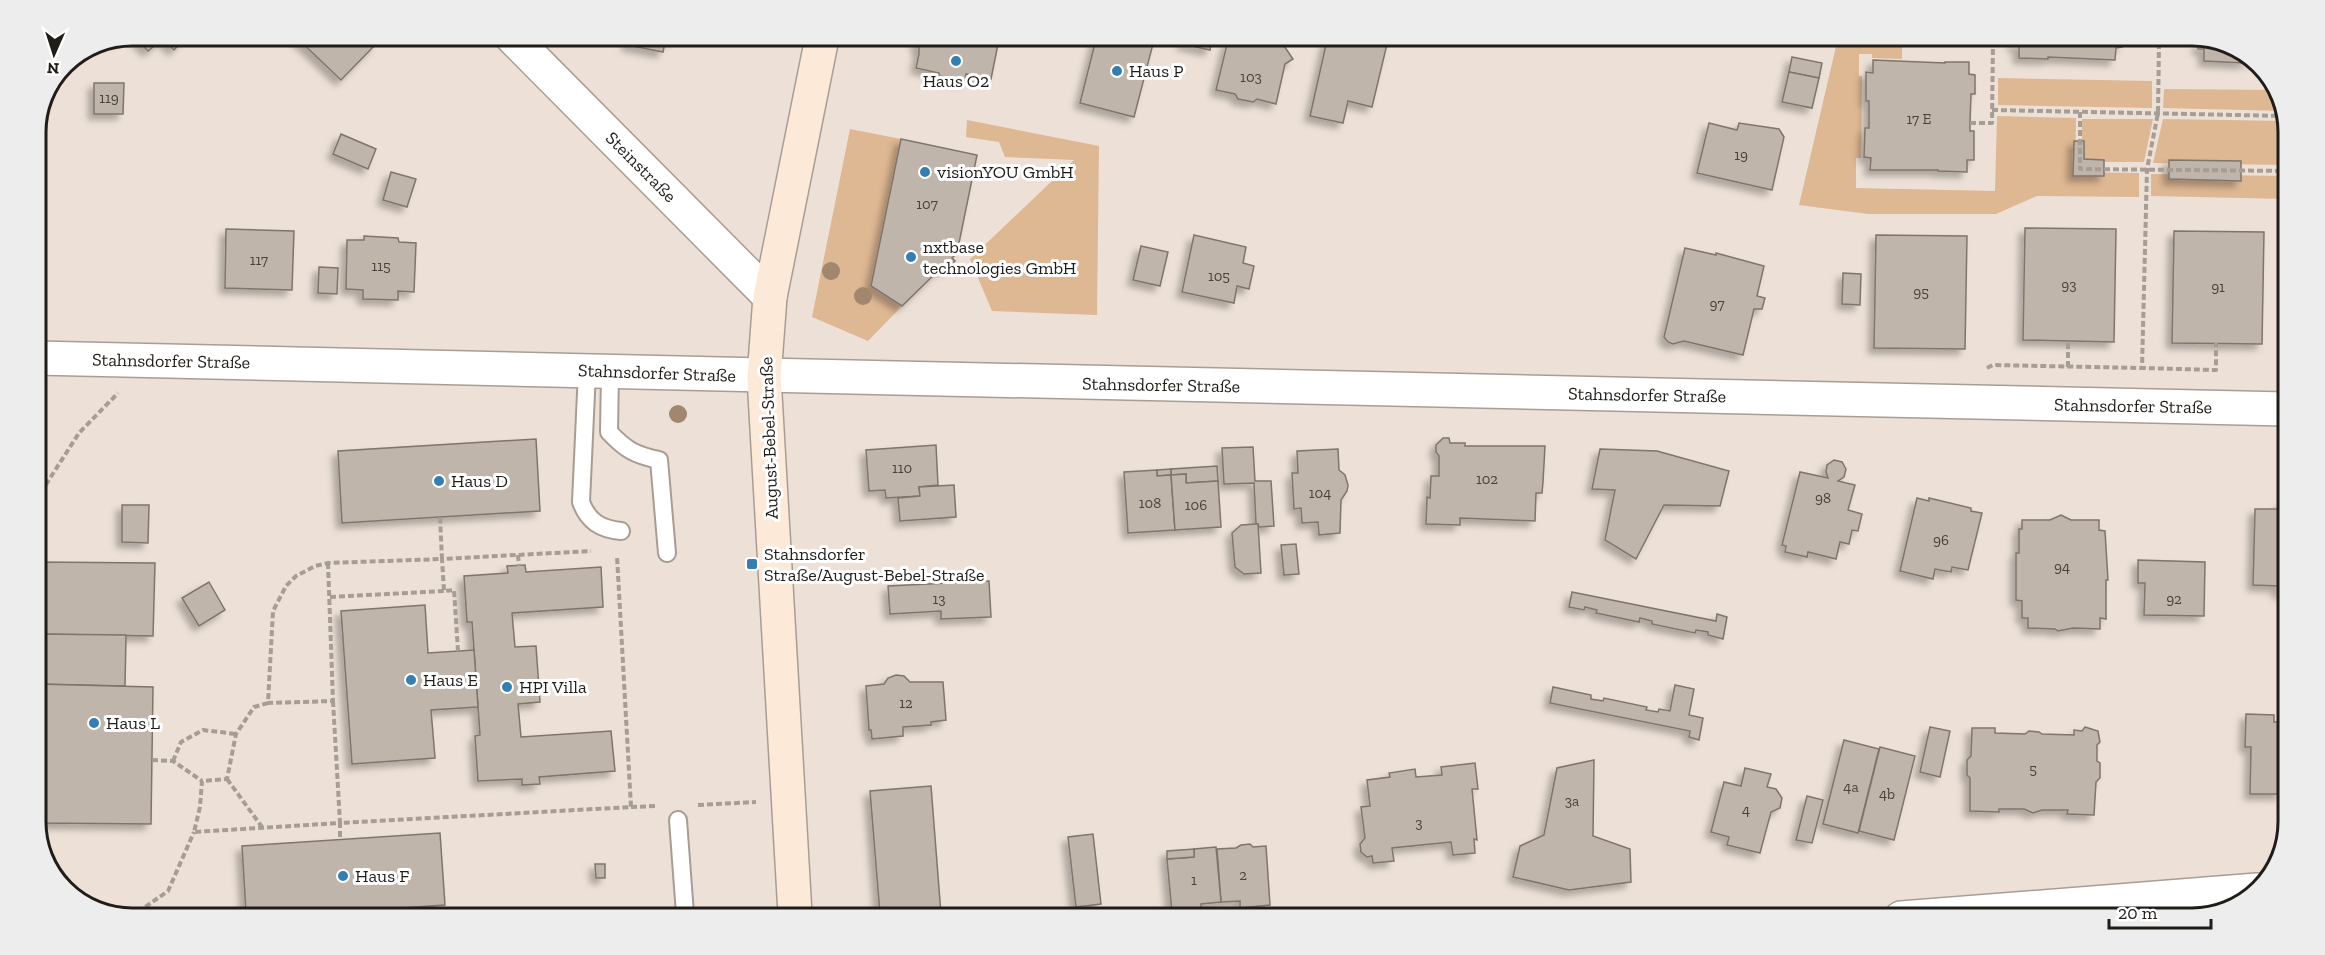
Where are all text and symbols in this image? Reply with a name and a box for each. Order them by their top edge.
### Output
north arrow [24,24,84,84]
marker: Haus O2 [949,54,963,68]
text: N [47,59,60,78]
place label: Haus P [1129,60,1184,82]
marker: Haus P [1110,64,1124,78]
house number: 103 [1240,68,1262,86]
place label: Haus O2 [923,70,989,92]
house number: 119 [99,89,119,107]
house number: 17 E [1907,110,1932,128]
street label: Steinstraße [601,127,681,207]
house number: 19 [1734,146,1748,164]
place label: visionYOU GmbH [937,161,1074,183]
marker: visionYOU GmbH [918,165,932,179]
house number: 107 [916,195,938,213]
place label: nxtbase technologies GmbH [923,236,1076,279]
marker: nxtbase technologies GmbH [904,250,918,264]
house number: 117 [250,251,268,269]
house number: 115 [371,257,391,275]
house number: 105 [1208,267,1230,285]
house number: 93 [2061,276,2077,294]
house number: 91 [2211,278,2225,296]
house number: 95 [1913,283,1929,301]
house number: 97 [1709,295,1725,313]
street label: Stahnsdorfer Straße [92,349,250,373]
street label: August-Bebel-Straße [755,356,783,520]
street label: Stahnsdorfer Straße [578,359,736,387]
street label: Stahnsdorfer Straße [1082,373,1240,397]
street label: Stahnsdorfer Straße [1568,383,1726,407]
street label: Stahnsdorfer Straße [2054,394,2212,418]
house number: 110 [892,459,912,477]
place label: Haus D [451,470,508,492]
house number: 102 [1476,470,1498,488]
marker: Haus D [432,474,446,488]
house number: 104 [1309,484,1331,502]
house number: 98 [1815,489,1831,507]
house number: 108 [1139,494,1161,512]
house number: 106 [1185,496,1207,514]
house number: 96 [1933,531,1949,549]
place label: Stahnsdorfer Straße/August-Bebel-Straße [764,543,985,586]
marker: Stahnsdorfer Straße/August-Bebel-Straße [745,557,759,571]
house number: 94 [2054,558,2070,576]
house number: 13 [932,590,946,608]
house number: 92 [2166,590,2182,608]
place label: Haus E [423,669,478,691]
marker: Haus E [404,673,418,687]
place label: HPI Villa [519,676,587,698]
marker: HPI Villa [500,680,514,694]
house number: 12 [899,694,913,712]
place label: Haus L [106,712,160,734]
marker: Haus L [87,716,101,730]
house number: 5 [2029,760,2037,778]
house number: 4a [1843,778,1859,796]
house number: 4b [1879,785,1895,803]
house number: 3a [1565,792,1579,810]
house number: 4 [1742,801,1750,819]
house number: 3 [1415,814,1423,832]
place label: Haus F [355,865,409,887]
house number: 2 [1239,866,1247,884]
marker: Haus F [336,869,350,883]
house number: 1 [1191,871,1197,889]
scale bar [2109,892,2211,930]
text: 20 m [2118,902,2158,924]

